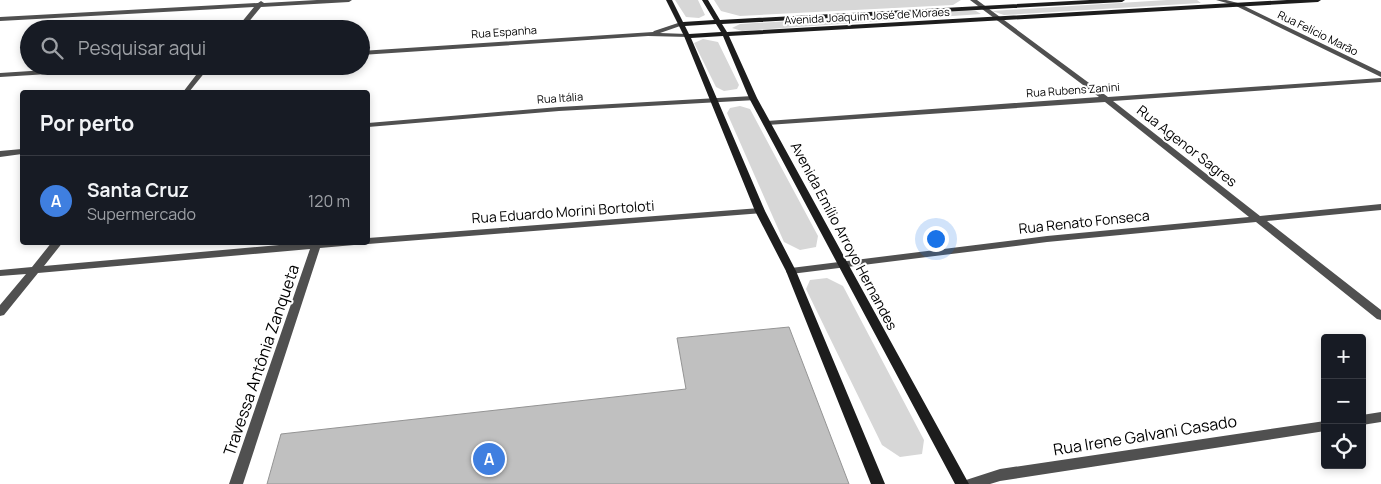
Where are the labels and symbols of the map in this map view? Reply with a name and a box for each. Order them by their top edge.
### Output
street label: Avenida Joaquim José de Moraes [784,4,950,27]
street label: Rua Felício Marão [1276,7,1361,59]
street label: Rua Espanha [471,22,537,41]
street label: Rua Rubens Zanini [1026,79,1120,100]
street label: Rua Itália [536,88,583,107]
street label: Rua Agenor Sagres [1133,100,1241,191]
street label: Avenida Emílio Arroyo Hernandes [787,138,902,333]
street label: Rua Eduardo Morini Bortoloti [471,196,655,227]
street label: Rua Renato Fonseca [1018,205,1150,238]
your location [923,226,949,252]
street label: Travessa Antônia Zanqueta [218,261,304,459]
street label: Rua Irene Galvani Casado [1052,410,1238,460]
pin: A [473,440,505,478]

